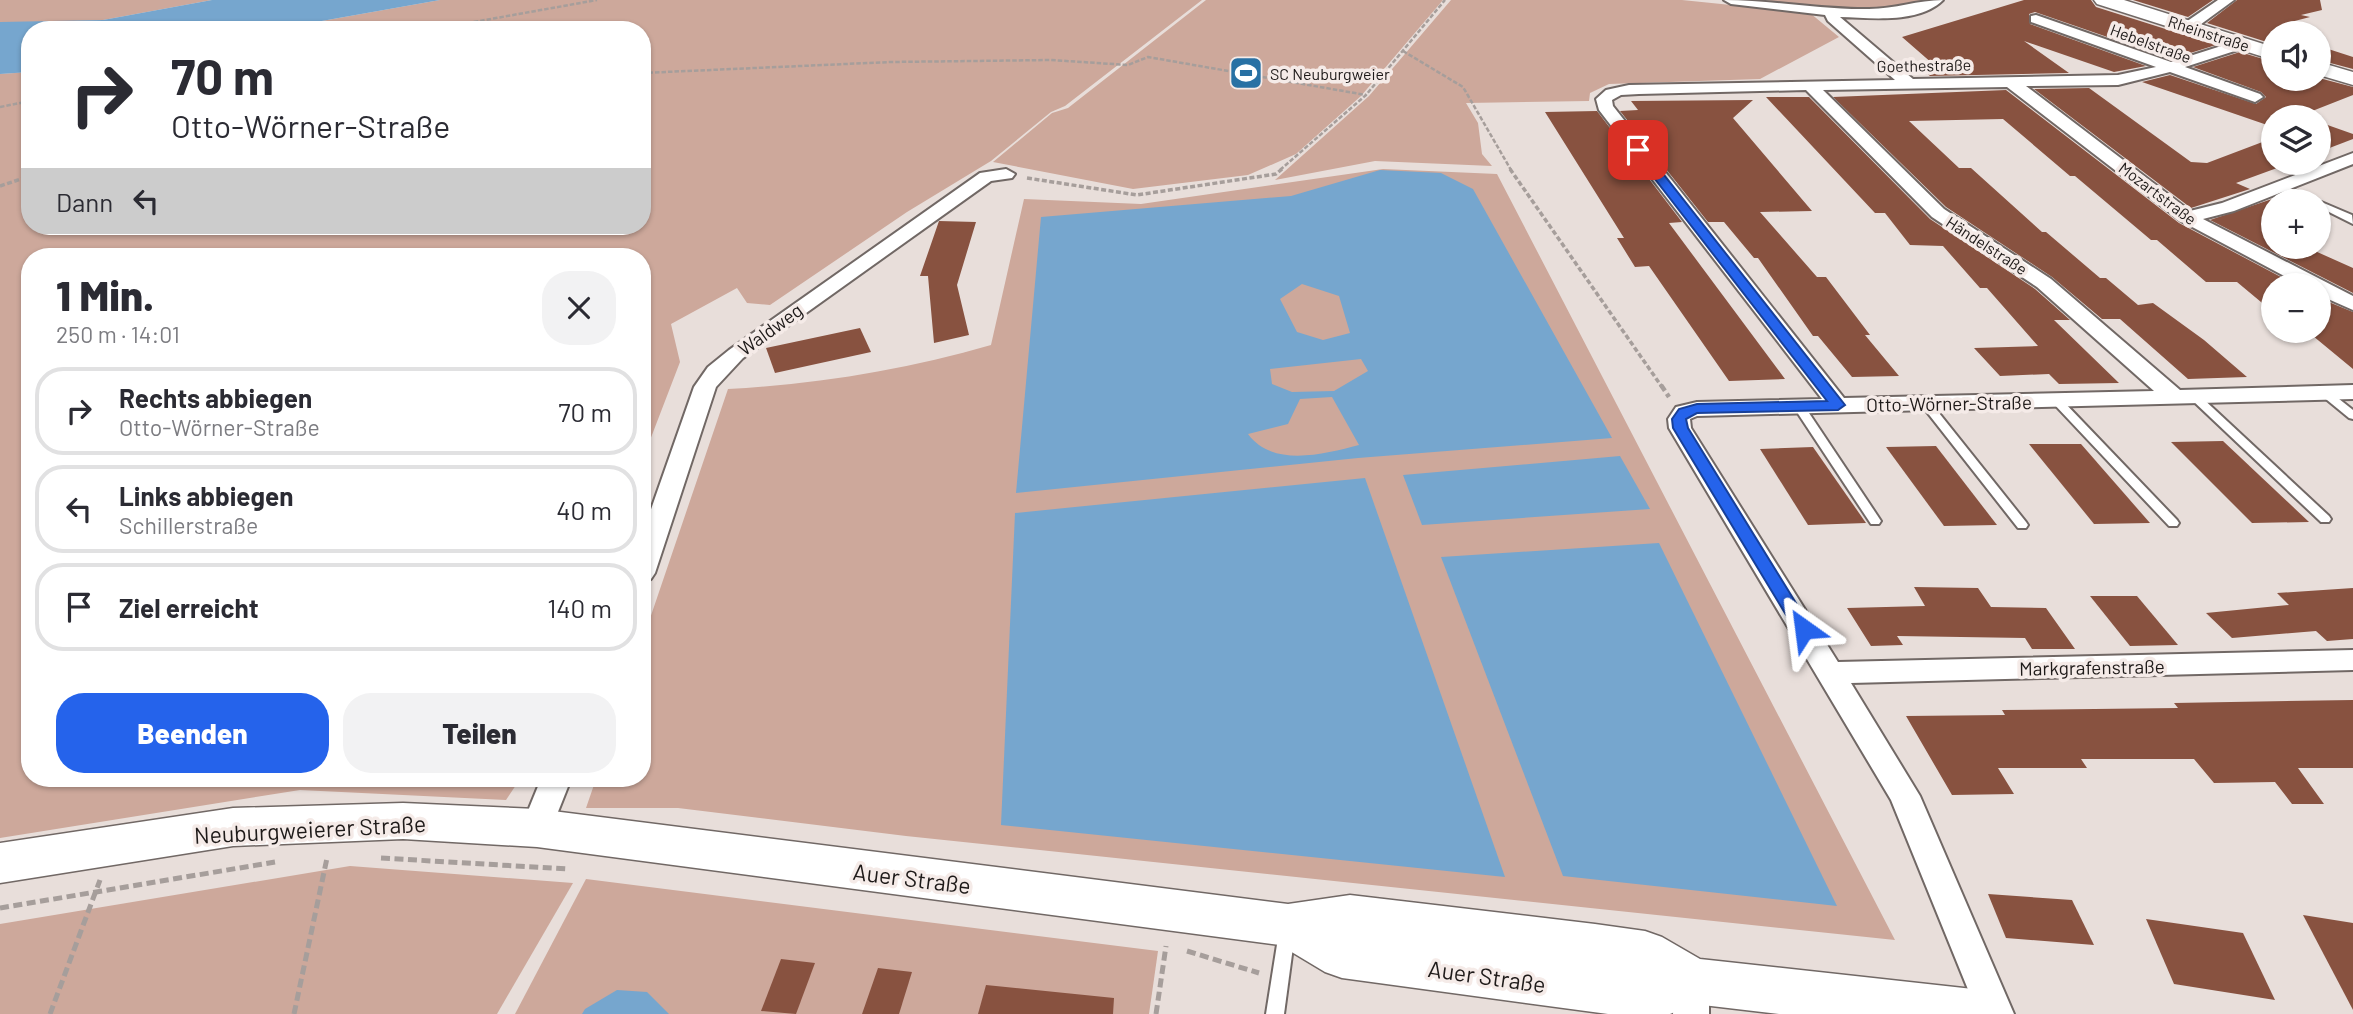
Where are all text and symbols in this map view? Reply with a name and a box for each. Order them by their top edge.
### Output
street label: Rheinstraße [2166,11,2252,55]
street label: Hebelstraße [2108,20,2194,66]
map controls [2261,21,2331,343]
button: sound [2261,21,2331,91]
text: 70 m [171,46,274,105]
icon: right [56,49,147,140]
sports icon: SC Neuburgweier [1227,54,1265,92]
street label: Goethestraße [1877,55,1971,75]
place label: SC Neuburgweier [1270,64,1390,83]
button: layers [2261,105,2331,175]
text: Otto-Wörner-Straße [171,106,450,144]
pin [1608,120,1668,180]
icon: arrive [1619,131,1657,169]
street label: Mozartstraße [2115,158,2201,228]
icon: left [127,182,165,220]
text: Dann [56,186,113,217]
button: + [2261,189,2331,259]
street label: Händelstraße [1943,212,2031,278]
text: 1 Min. [56,269,154,319]
button: close [542,271,616,345]
button: − [2261,273,2331,343]
street label: Waldweg [733,298,807,360]
text: 250 m · 14:01 [56,320,180,348]
text: Rechts abbiegen [119,382,312,413]
street label: Otto-Wörner-Straße [1866,390,2032,416]
icon: right [60,392,98,430]
text: 70 m [558,396,612,427]
text: Otto-Wörner-Straße [119,413,320,441]
text: Links abbiegen [119,480,293,511]
icon: left [60,490,98,528]
text: 40 m [556,494,612,525]
text: Schillerstraße [119,511,258,539]
icon: arrive [60,588,98,626]
text: Ziel erreicht [119,592,259,623]
text: 140 m [547,592,612,623]
position arrow [1767,592,1841,666]
street label: Markgrafenstraße [2019,654,2165,680]
button: Beenden [56,693,329,773]
button: Teilen [343,693,616,773]
street label: Neuburgweierer Straße [193,809,427,849]
street label: Auer Straße [851,857,973,899]
street label: Auer Straße [1426,954,1548,998]

